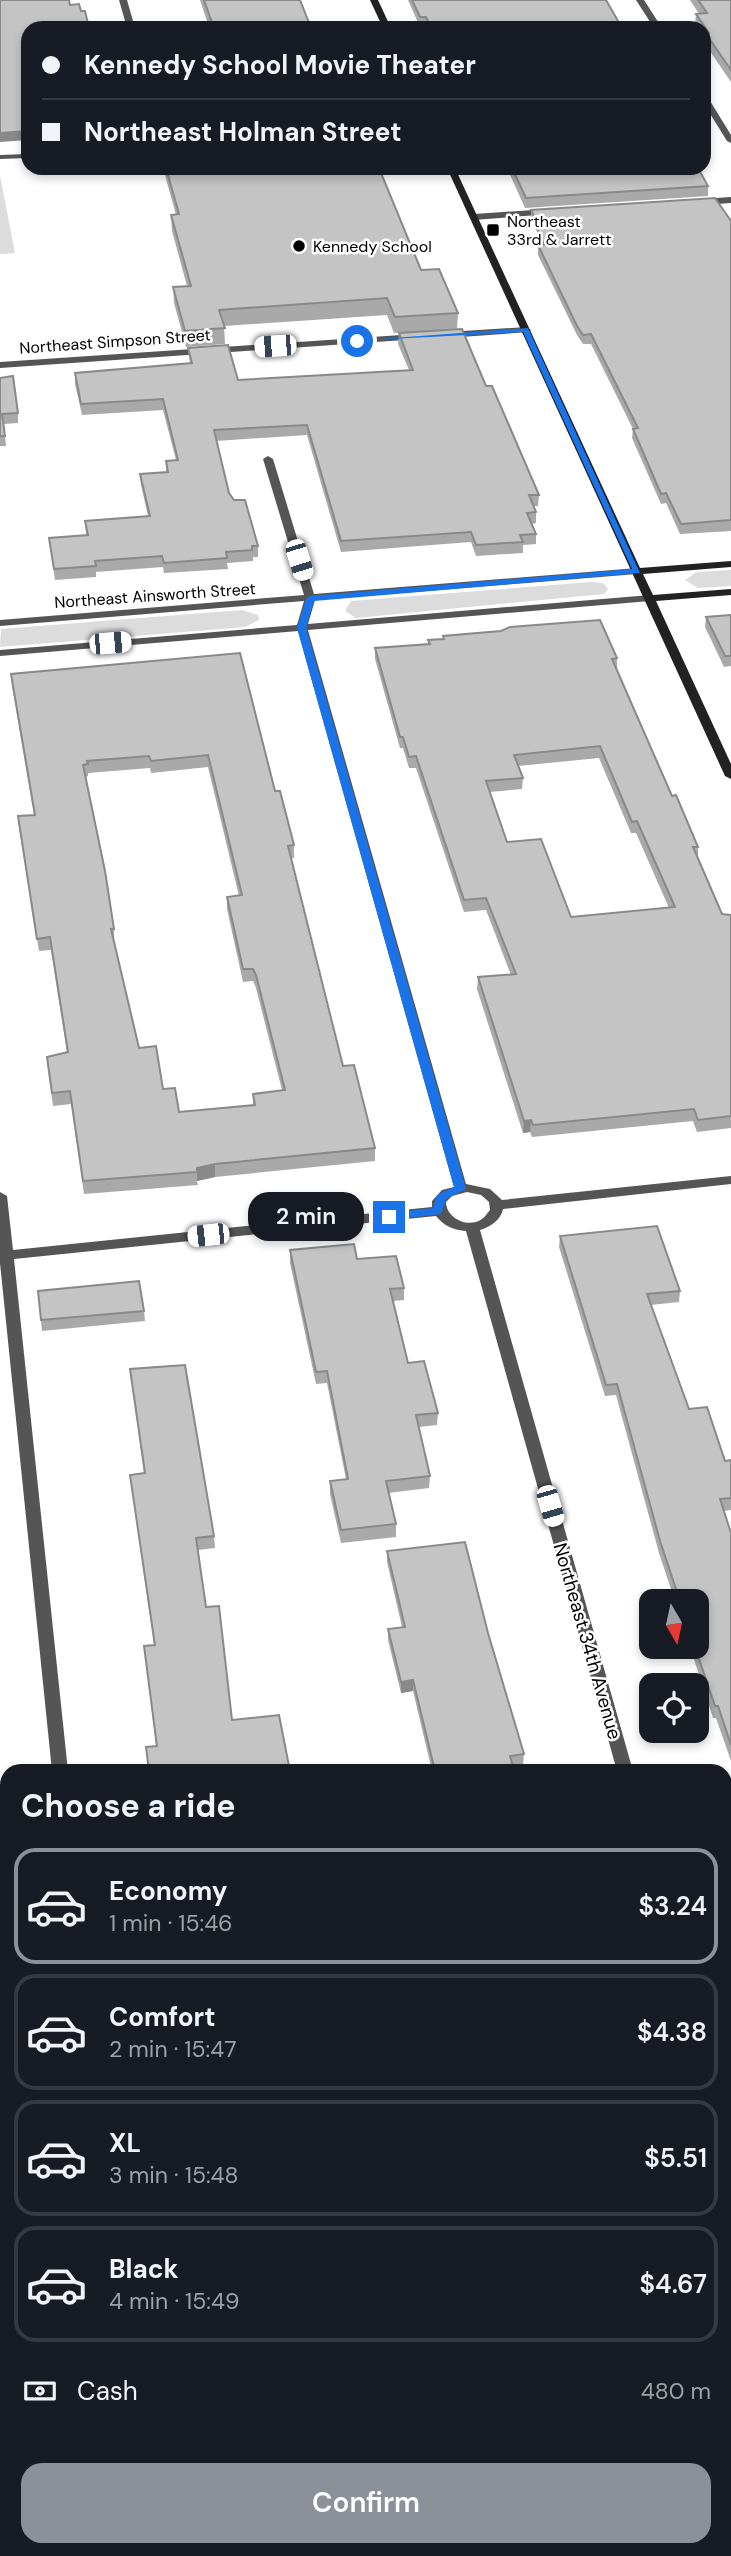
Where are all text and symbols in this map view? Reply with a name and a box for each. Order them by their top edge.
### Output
text: Kennedy School Movie Theater [84,48,476,82]
text: Northeast Holman Street [84,115,401,149]
place label: Northeast 33rd & Jarrett [507,211,611,250]
marker: Northeast 33rd & Jarrett [485,222,501,238]
place label: Kennedy School [313,236,432,257]
marker: Kennedy School [291,238,307,254]
street label: Northeast Simpson Street [19,324,211,359]
route start [341,325,373,357]
car [254,334,297,358]
car [283,537,316,583]
street label: Northeast Ainsworth Street [54,578,256,613]
car [89,631,132,655]
callout: 2 min [249,1192,364,1242]
text: 2 min [276,1201,336,1231]
route end [373,1201,405,1233]
car [187,1222,230,1248]
car [535,1483,566,1529]
street label: Northeast 34th Avenue [547,1540,628,1742]
north arrow [639,1589,709,1659]
map controls [639,1589,709,1743]
button: locate [639,1673,709,1743]
text: Choose a ride [21,1785,236,1827]
text: Economy [109,1874,227,1908]
icon: car [25,1875,88,1938]
text: $3.24 [638,1889,707,1923]
text: 1 min · 15:46 [109,1908,233,1938]
text: Comfort [109,2000,215,2034]
icon: car [25,2001,88,2064]
text: $4.38 [637,2015,707,2049]
text: 2 min · 15:47 [109,2034,236,2064]
text: XL [109,2126,141,2160]
icon: car [25,2127,88,2190]
text: $5.51 [644,2141,707,2175]
text: 3 min · 15:48 [109,2160,239,2190]
text: Black [109,2252,179,2286]
icon: car [25,2253,88,2316]
text: $4.67 [640,2267,707,2301]
text: 4 min · 15:49 [109,2286,239,2316]
icon: cash [21,2372,59,2410]
text: Cash [77,2374,138,2408]
text: 480 m [641,2376,711,2406]
button: Confirm [21,2463,711,2543]

